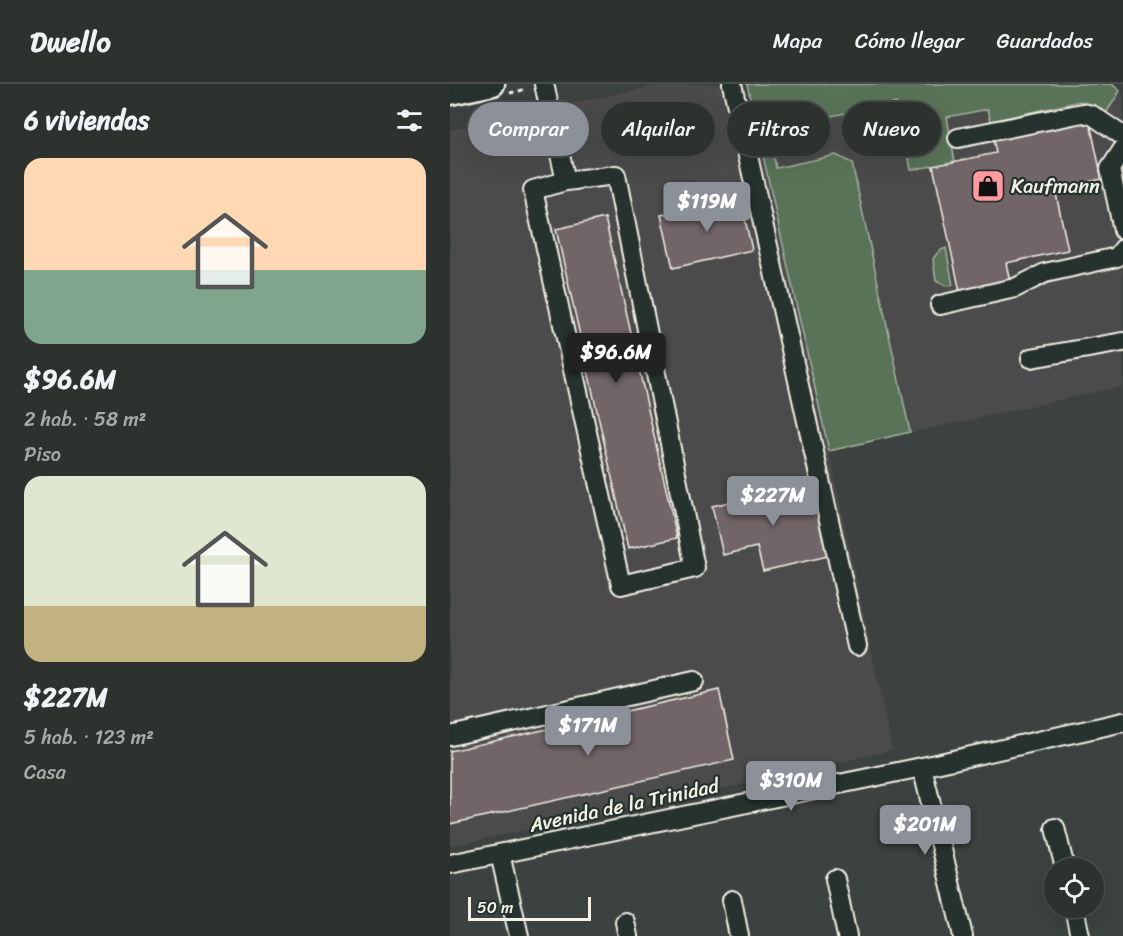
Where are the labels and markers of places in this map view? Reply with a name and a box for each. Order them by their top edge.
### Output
shop icon: Kaufmann [970,168,1006,204]
place label: Kaufmann [1011,169,1100,204]
pin: $119M [665,182,749,233]
pin: $96.6M [567,333,665,384]
pin: $227M [731,476,815,527]
pin: $171M [546,706,630,757]
pin: $310M [749,761,833,812]
pin: $201M [883,805,967,856]

